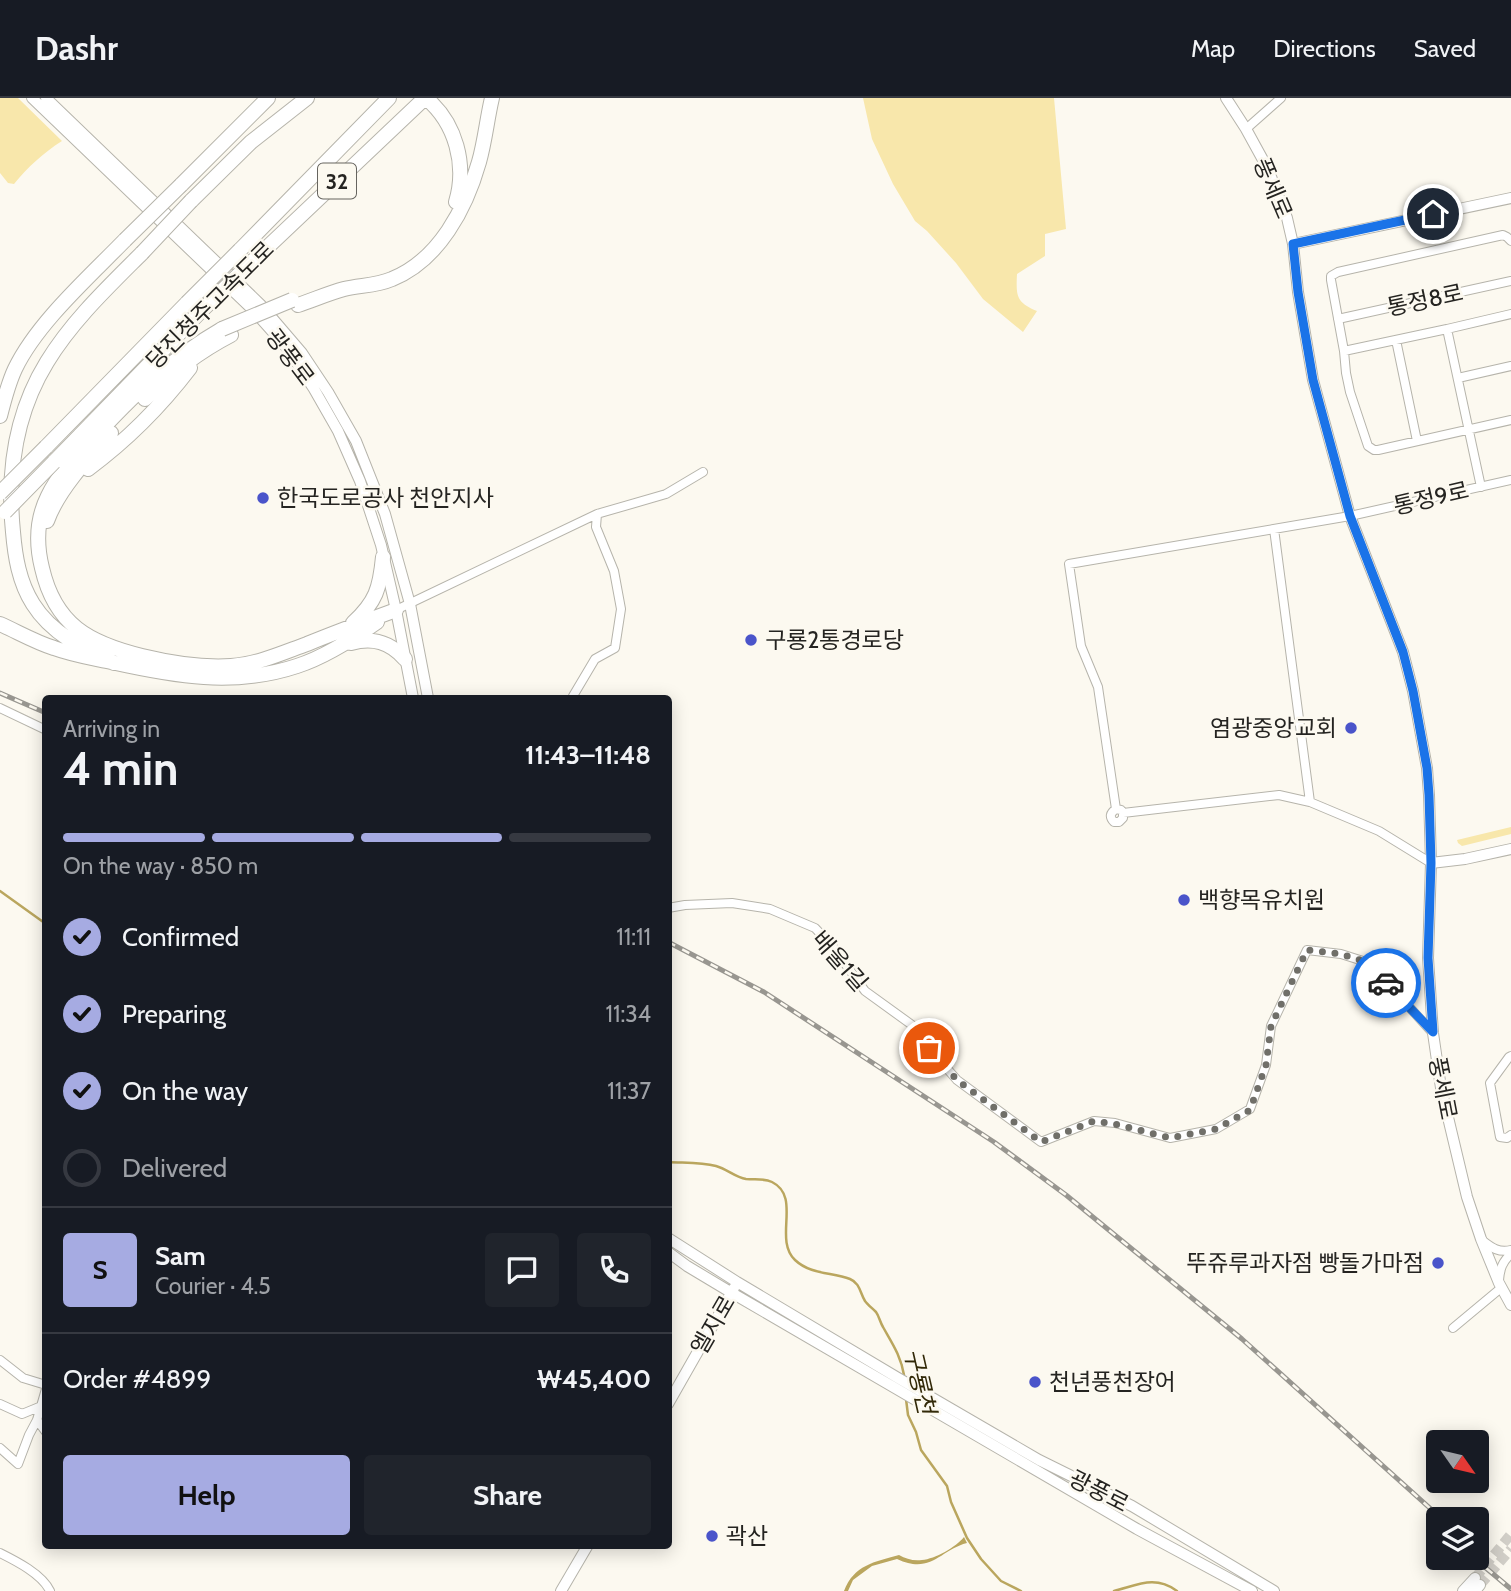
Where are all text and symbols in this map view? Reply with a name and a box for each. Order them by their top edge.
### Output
text: Dashr [35,28,118,68]
text: Map [1191,34,1235,63]
text: Directions [1273,34,1376,63]
text: Saved [1414,34,1476,63]
street label: 풍세로 [1248,153,1298,223]
road number: 32 [318,164,356,198]
pin [1403,184,1463,244]
icon: home [1414,195,1452,233]
street label: 당진청주고속도로 [140,235,280,375]
street label: 통정8로 [1384,278,1466,322]
street label: 광풍로 [260,323,320,391]
street label: 통정9로 [1391,476,1471,520]
place label: 한국도로공사 천안지사 [277,484,494,512]
marker: 한국도로공사 천안지사 [255,490,271,506]
place label: 구룡2통경로당 [765,626,904,654]
marker: 구룡2통경로당 [743,632,759,648]
place label: 염광중앙교회 [1210,714,1337,742]
text: Arriving in [63,715,160,743]
marker: 염광중앙교회 [1343,720,1359,736]
text: 11:43–11:48 [525,739,651,771]
text: 4 min [63,741,178,797]
text: On the way · 850 m [63,852,258,880]
place label: 백향목유치원 [1198,886,1325,914]
marker: 백향목유치원 [1176,892,1192,908]
icon: check [63,918,101,956]
text: Confirmed [122,921,239,953]
text: 11:11 [616,923,651,951]
street label: 배울1길 [806,925,874,997]
courier [1351,948,1421,1018]
icon: car [1367,964,1405,1002]
icon: check [63,995,101,1033]
text: Preparing [122,998,226,1030]
text: 11:34 [605,1000,651,1028]
pin [899,1018,959,1078]
icon: bag [910,1029,948,1067]
street label: 풍세로 [1423,1054,1463,1122]
icon: check [63,1072,101,1110]
text: On the way [122,1075,248,1107]
text: 11:37 [607,1077,651,1105]
text: Delivered [122,1152,227,1184]
button: chat [485,1233,559,1307]
button: phone [577,1233,651,1307]
text: Sam [155,1240,206,1272]
place label: 뚜쥬루과자점 빵돌가마점 [1186,1249,1424,1277]
text: S [92,1254,108,1286]
marker: 뚜쥬루과자점 빵돌가마점 [1430,1255,1446,1271]
text: Courier · 4.5 [155,1272,271,1300]
street label: 엘지로 [685,1291,741,1359]
water label: 구룡천 [898,1345,942,1419]
text: Order #4899 [63,1363,211,1395]
text: ₩45,400 [537,1363,651,1395]
place label: 천년풍천장어 [1049,1368,1176,1396]
marker: 천년풍천장어 [1027,1374,1043,1390]
north arrow [1426,1430,1489,1493]
map controls [1426,1430,1489,1570]
button: Help [63,1455,350,1535]
button: Share [364,1455,651,1535]
street label: 광풍로 [1064,1464,1134,1518]
button: layers [1426,1507,1489,1570]
place label: 곽산 [726,1522,768,1550]
marker: 곽산 [704,1528,720,1544]

